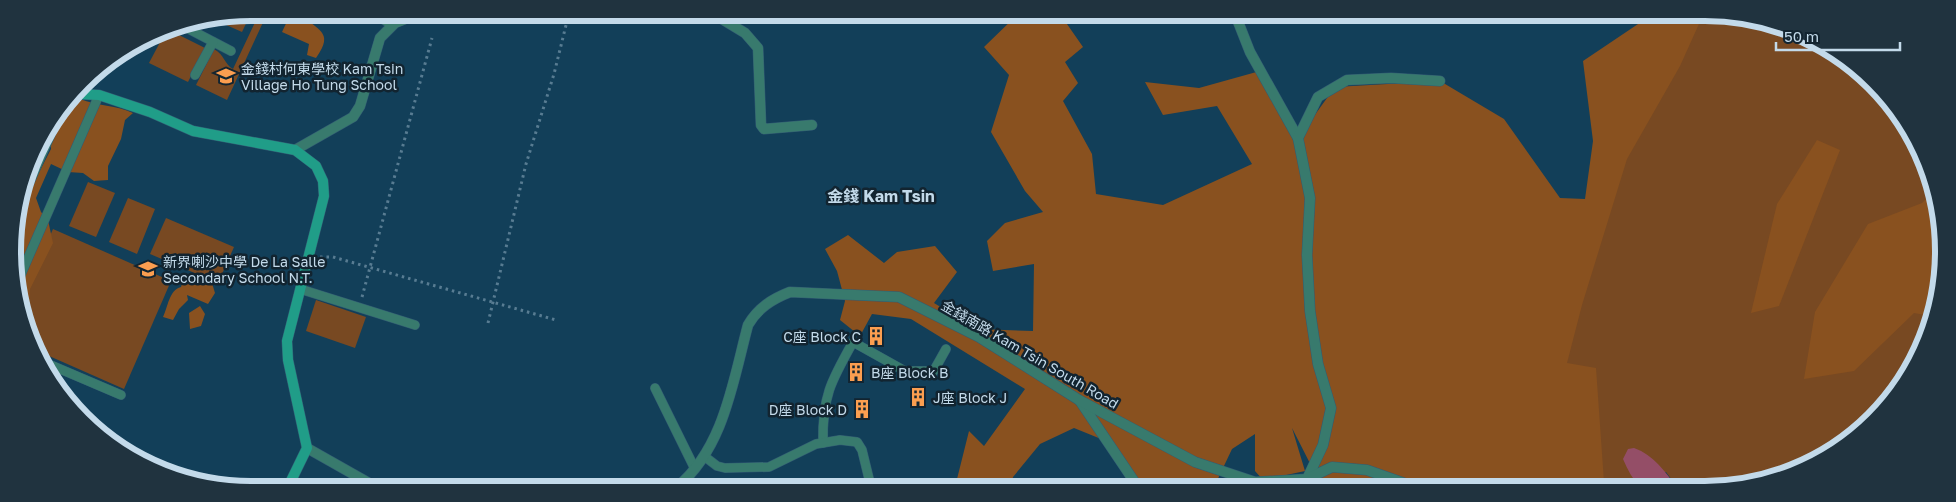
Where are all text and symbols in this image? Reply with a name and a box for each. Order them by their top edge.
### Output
scale bar [1776,20,1900,52]
text: 50 m [1784,27,1819,45]
place label: 金錢村何東學校 Kam Tsin Village Ho Tung School [241,60,403,93]
school or university icon: 金錢村何東學校 Kam Tsin Village Ho Tung School [215,65,237,87]
district label: 金錢 Kam Tsin [827,186,935,206]
place label: 新界喇沙中學 De La Salle Secondary School N.T. [163,253,325,286]
school or university icon: 新界喇沙中學 De La Salle Secondary School N.T. [137,258,159,280]
street label: 金錢南路 Kam Tsin South Road [938,296,1122,412]
building icon: C座 Block C [865,325,887,347]
place label: C座 Block C [783,328,861,345]
building icon: B座 Block B [845,361,867,383]
place label: B座 Block B [871,364,948,381]
building icon: J座 Block J [907,386,929,408]
place label: J座 Block J [933,389,1007,406]
building icon: D座 Block D [851,398,873,420]
place label: D座 Block D [769,401,847,418]

